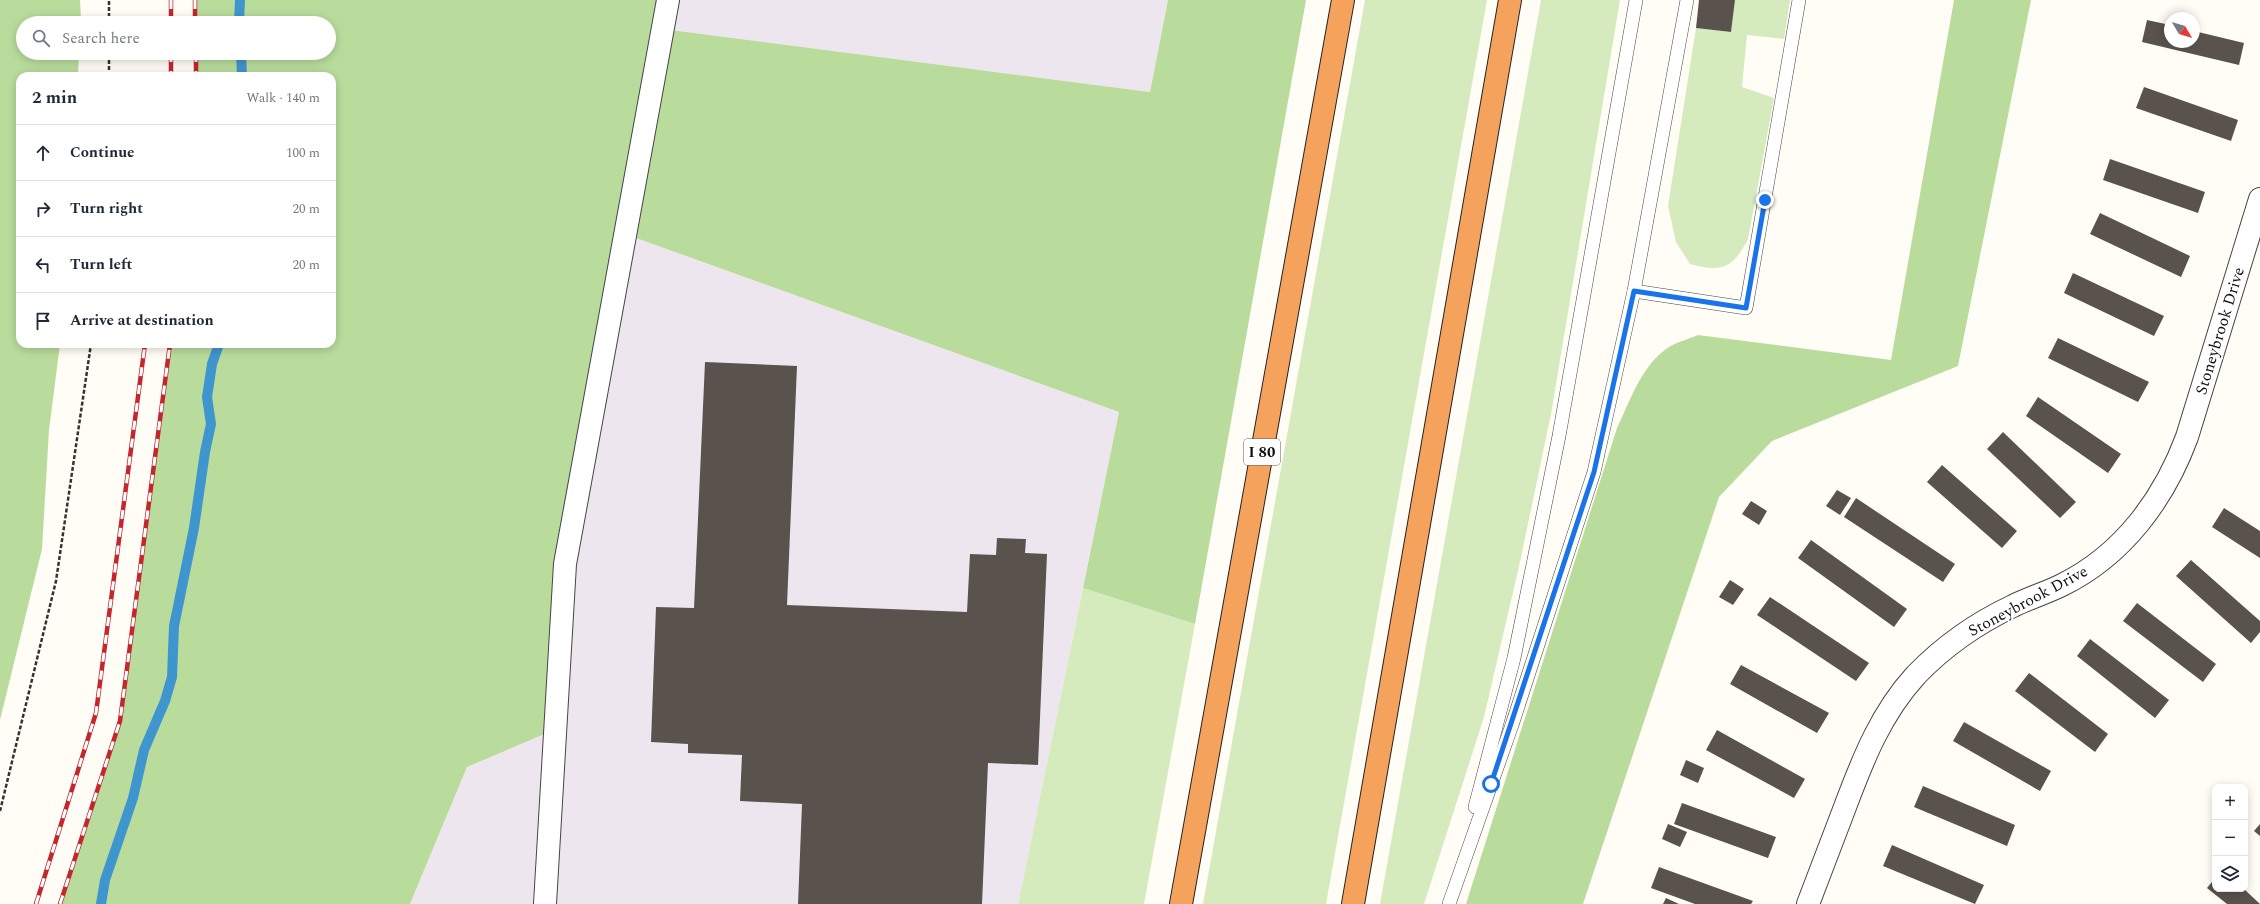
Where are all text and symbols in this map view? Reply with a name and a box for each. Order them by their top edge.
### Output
north arrow [2164,12,2200,48]
search box [16,16,336,60]
icon: search [30,27,52,49]
text: Search here [62,27,140,50]
text: 2 min [32,85,77,111]
text: Walk · 140 m [246,88,320,108]
text: Continue [70,141,135,164]
icon: ahead [32,142,54,164]
text: 100 m [286,143,320,163]
route end [1756,191,1774,209]
text: Turn right [70,197,143,220]
icon: right [32,198,54,220]
text: 20 m [293,199,320,219]
text: Turn left [70,253,132,276]
icon: left [32,254,54,276]
text: 20 m [293,255,320,275]
street label: Stoneybrook Drive [2189,264,2251,398]
text: Arrive at destination [70,309,214,332]
icon: arrive [32,310,54,332]
road number: I 80 [1244,439,1280,465]
street label: Stoneybrook Drive [1964,559,2092,643]
route start [1482,775,1500,793]
map controls [2212,784,2248,892]
button: + [2212,784,2248,820]
button: − [2212,820,2248,856]
button: layers [2212,856,2248,892]

